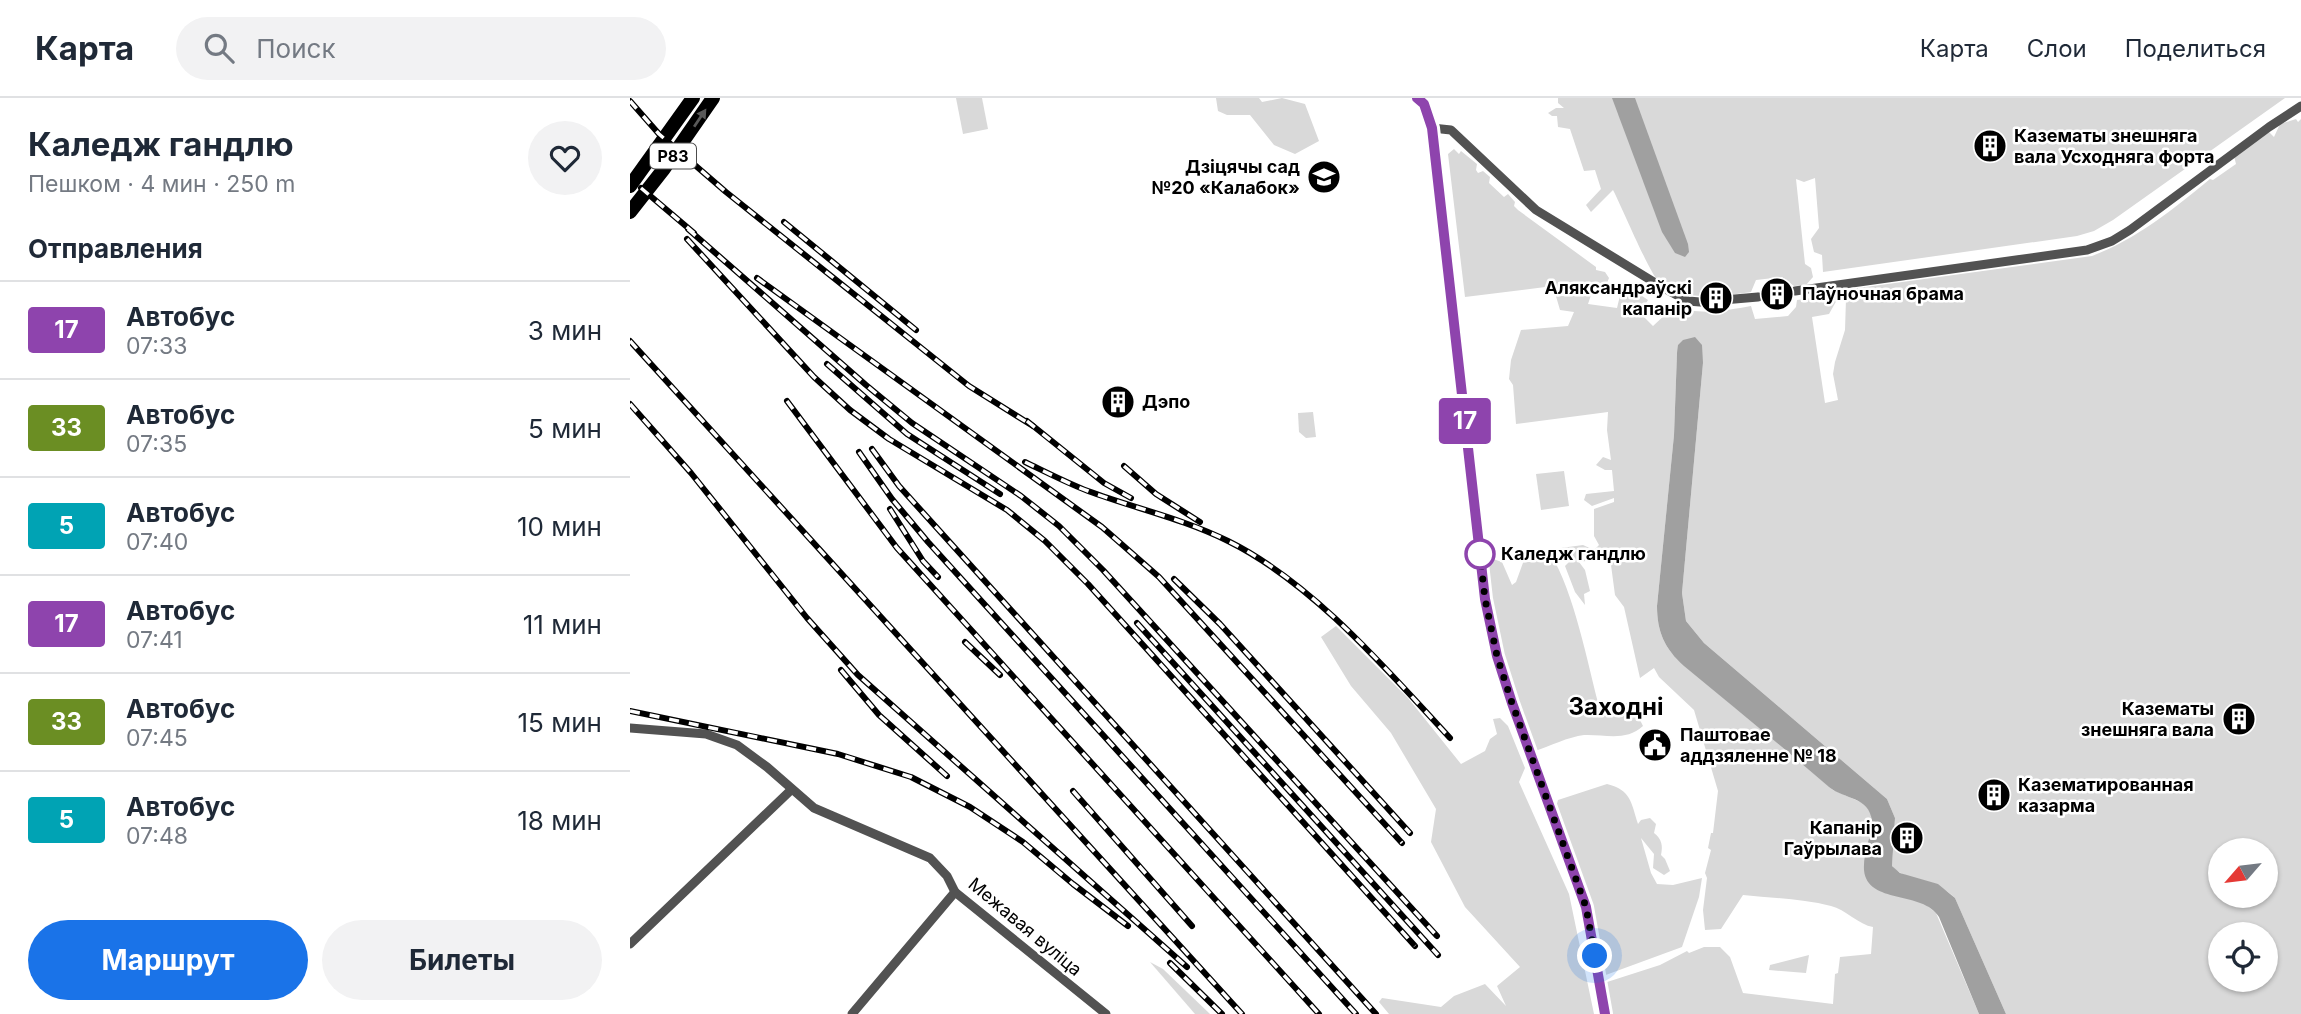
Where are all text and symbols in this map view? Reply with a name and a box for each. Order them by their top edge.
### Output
search box [176,17,666,80]
text: Карта [35,28,134,68]
icon: search [200,29,238,67]
text: Поиск [256,33,335,64]
text: Карта [1920,34,1989,63]
text: Слои [2027,34,2087,63]
text: Поделиться [2125,34,2266,63]
one-way arrow [693,108,706,127]
button: heart [528,121,602,195]
text: Каледж гандлю [28,124,294,164]
place label: Казематы знешняга вала Усходняга форта [2014,125,2214,167]
building icon: Казематы знешняга вала Усходняга форта [1971,127,2009,165]
road number: Р83 [650,144,696,169]
place label: Дзіцячы сад №20 «Калабок» [1151,156,1300,198]
school or university icon: Дзіцячы сад №20 «Калабок» [1305,158,1343,196]
text: Пешком · 4 мин · 250 m [28,170,295,198]
text: Отправления [28,233,203,264]
building icon: Паўночная брама [1758,275,1796,313]
place label: Аляксандраўскі капанір [1545,277,1692,319]
building icon: Аляксандраўскі капанір [1697,279,1735,317]
place label: Паўночная брама [1802,283,1964,304]
text: Автобус [126,301,235,332]
text: 17 [54,315,79,344]
text: 3 мин [528,315,602,346]
text: 07:33 [126,332,187,360]
building icon: Дэпо [1099,383,1137,421]
place label: Дэпо [1142,391,1190,412]
line badge: 17 [1434,398,1496,444]
text: Автобус [126,399,235,430]
text: 17 [1453,406,1477,435]
text: 33 [51,413,82,442]
text: 5 мин [528,413,602,444]
text: 07:35 [126,430,187,458]
text: Автобус [126,497,235,528]
text: 5 [59,511,74,540]
text: 10 мин [517,511,602,542]
text: 07:40 [126,528,188,556]
marker: Каледж гандлю [1465,539,1495,569]
place label: Каледж гандлю [1501,543,1646,564]
text: Автобус [126,595,235,626]
text: 17 [54,609,79,638]
text: 11 мин [523,609,602,640]
text: 07:41 [126,626,183,654]
district label: Заходні [1568,692,1664,721]
text: Автобус [126,693,235,724]
place label: Казематы знешняга вала [2081,698,2214,740]
building icon: Казематы знешняга вала [2220,700,2258,738]
text: 33 [51,707,82,736]
text: 15 мин [518,707,602,738]
text: 07:45 [126,724,188,752]
place label: Паштовае аддзяленне № 18 [1680,724,1837,766]
public building icon: Паштовае аддзяленне № 18 [1636,726,1674,764]
place label: Казематированная казарма [2018,774,2194,816]
building icon: Казематированная казарма [1975,776,2013,814]
text: Автобус [126,791,235,822]
text: 5 [59,805,74,834]
text: 18 мин [517,805,602,836]
place label: Капанір Гаўрылава [1784,817,1882,859]
building icon: Капанір Гаўрылава [1888,819,1926,857]
text: 07:48 [126,822,188,850]
north arrow [2208,838,2278,908]
map controls [2208,838,2278,992]
street label: Межавая вуліца [964,873,1086,980]
button: Маршрут [28,920,308,1000]
button: Билеты [322,920,602,1000]
button: locate [2208,922,2278,992]
your location [1577,938,1612,973]

